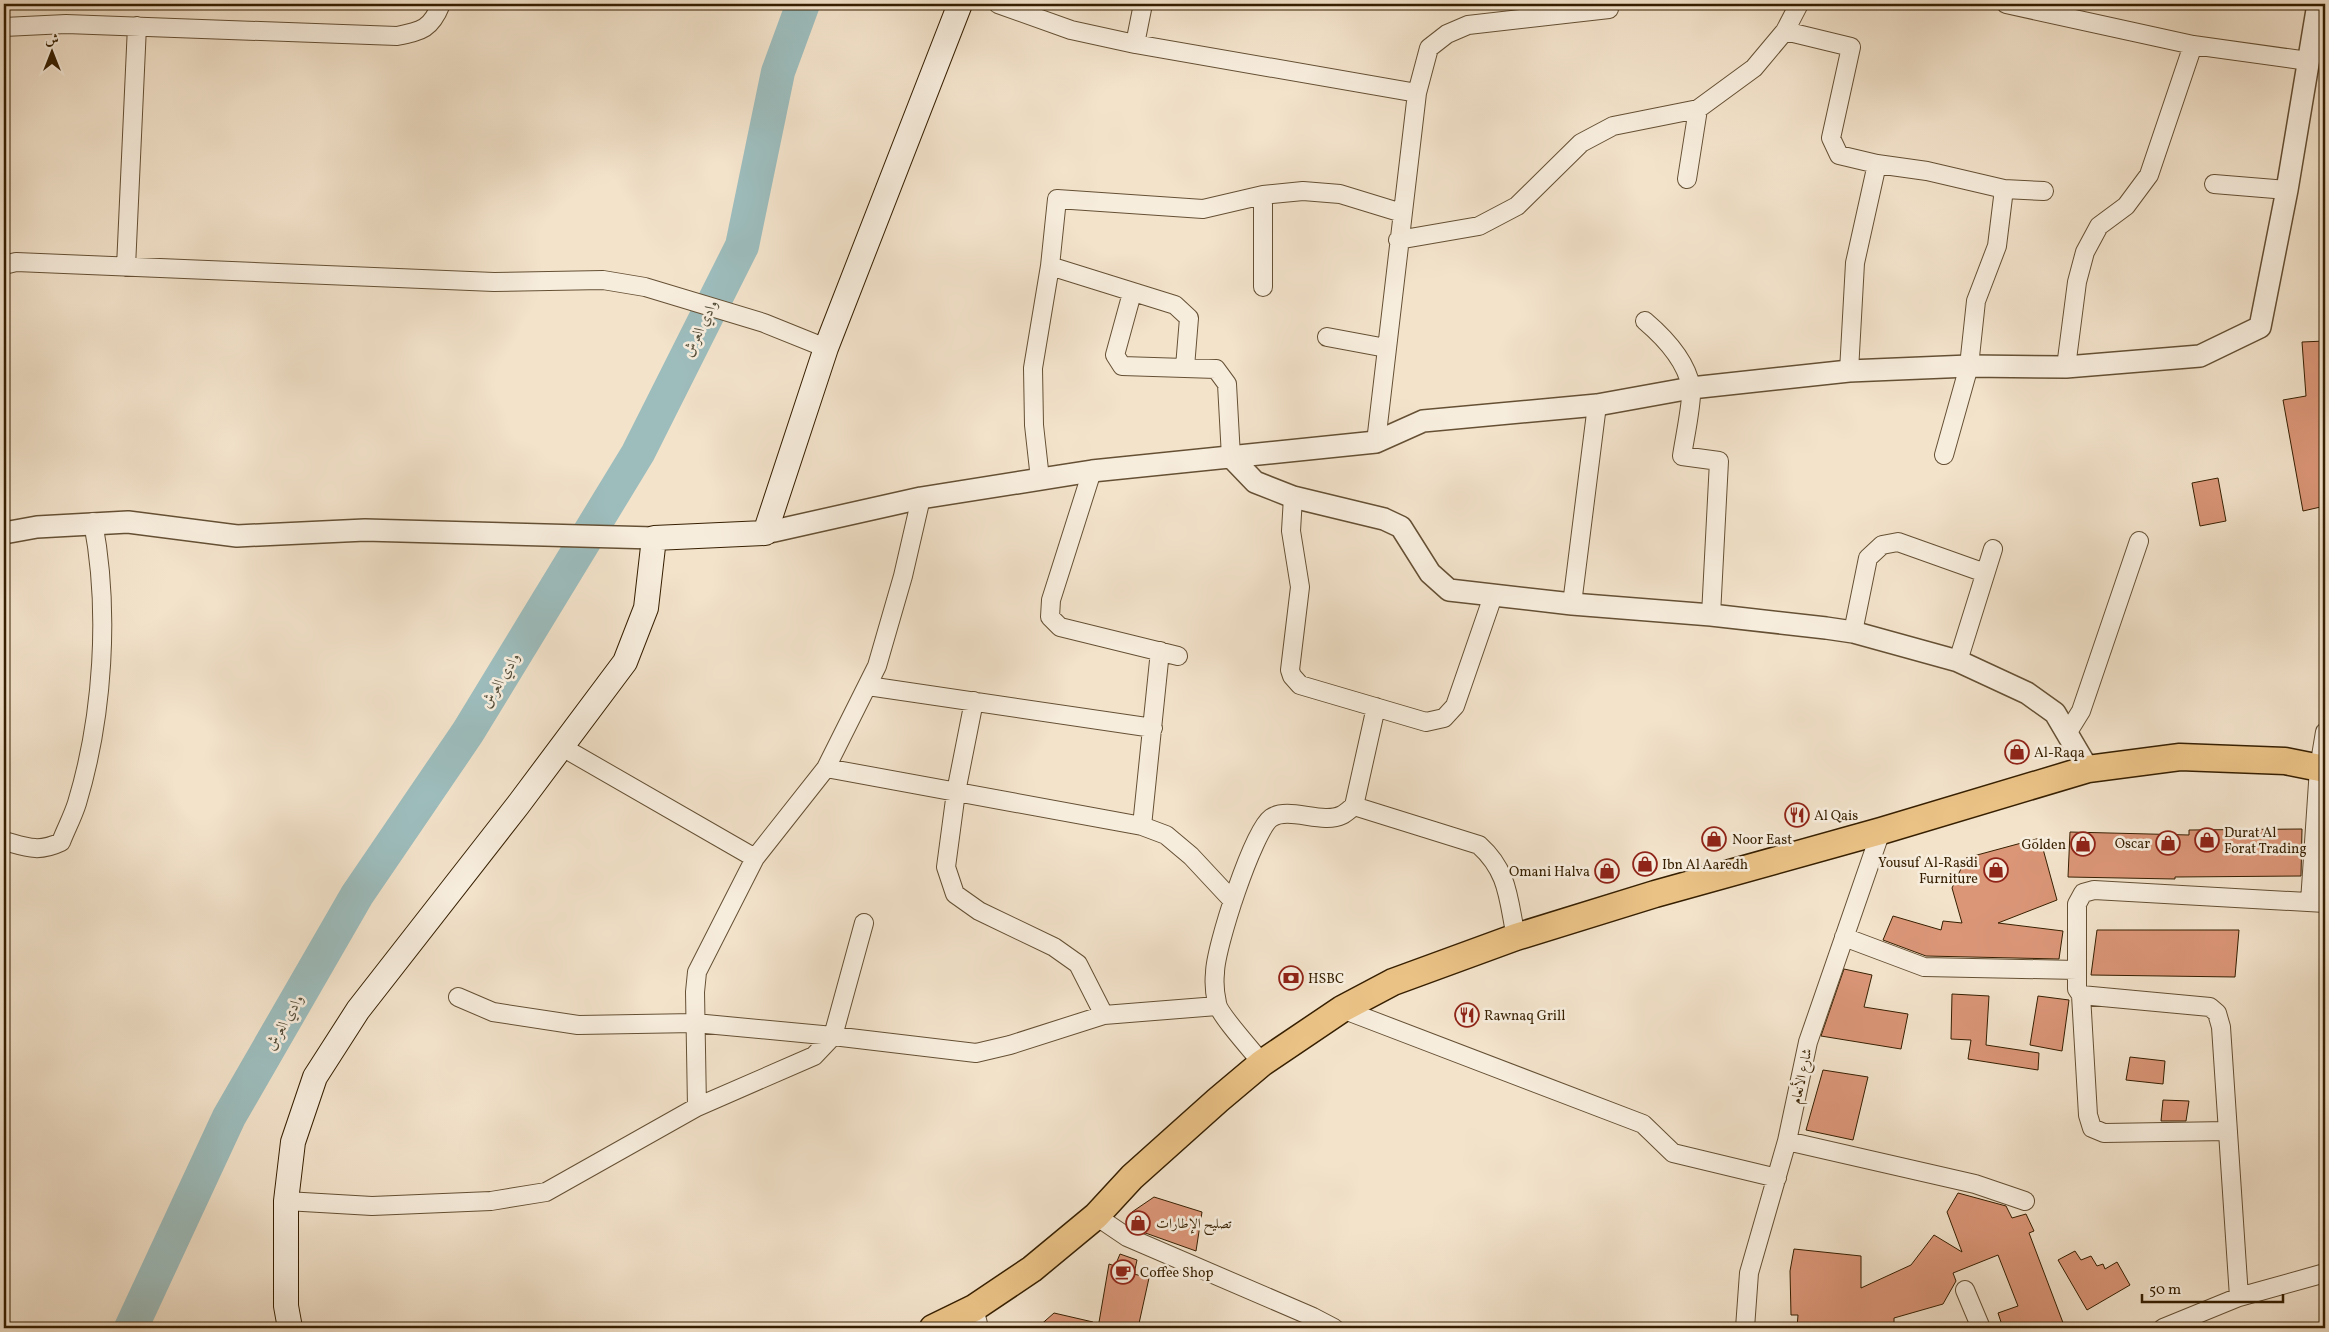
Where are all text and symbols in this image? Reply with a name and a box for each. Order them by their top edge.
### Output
north arrow [28,28,78,78]
text: ش [45,31,59,50]
water label: وادي العرش [678,296,724,361]
water label: وادي العرش [476,649,526,713]
shop icon: Al-Raqa [2004,739,2030,765]
place label: Al-Raqa [2034,744,2085,763]
restaurant icon: Al Qais [1784,802,1810,828]
place label: Al Qais [1814,807,1858,826]
place label: Durat Al Forat Trading [2224,824,2307,859]
shop icon: Noor East [1701,826,1727,852]
shop icon: Durat Al Forat Trading [2194,827,2220,853]
shop icon: Oscar [2155,830,2181,856]
place label: Noor East [1732,831,1792,850]
shop icon: Golden [2070,831,2096,857]
place label: Oscar [2115,835,2150,854]
place label: Golden [2021,836,2066,855]
shop icon: Ibn Al Aaredh [1632,851,1658,877]
place label: Yousuf Al-Rasdi Furniture [1878,854,1978,889]
place label: Ibn Al Aaredh [1662,856,1748,875]
shop icon: Yousuf Al-Rasdi Furniture [1983,857,2009,883]
shop icon: Omani Halva [1594,858,1620,884]
place label: Omani Halva [1509,863,1590,882]
bank icon: HSBC [1278,965,1304,991]
place label: HSBC [1308,970,1344,989]
water label: وادي العرش [261,991,310,1055]
restaurant icon: Rawnaq Grill [1454,1002,1480,1028]
place label: Rawnaq Grill [1484,1007,1565,1026]
street label: شارع الأنعام [1785,1046,1820,1106]
shop icon: تصليح الإطارات [1125,1210,1151,1236]
place label: تصليح الإطارات [1156,1215,1232,1236]
cafe icon: Coffee Shop [1110,1259,1136,1285]
place label: Coffee Shop [1140,1264,1214,1283]
scale bar [2142,1272,2283,1304]
text: 50 m [2149,1280,2181,1301]

